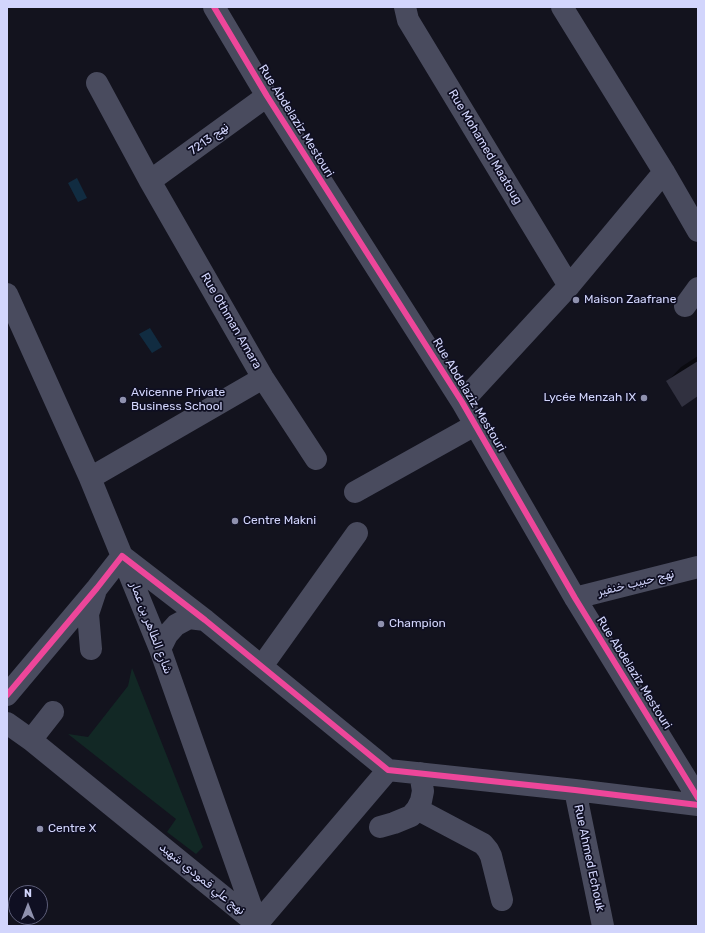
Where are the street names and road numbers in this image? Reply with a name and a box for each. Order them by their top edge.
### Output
street label: Rue Abdelaziz Mestouri [255,62,337,180]
street label: Rue Mohamed Maatoug [445,87,525,207]
street label: نهج 7213 [186,120,232,158]
street label: Rue Othman Amara [198,270,264,372]
street label: Rue Abdelaziz Mestouri [429,336,509,454]
street label: نهج حبيب خنفير [596,567,676,599]
street label: شارع الطاهر بن عمار [127,580,175,676]
street label: Rue Abdelaziz Mestouri [593,614,675,732]
street label: Rue Ahmed Echouk [571,803,607,913]
street label: نهج علي قمودي شهيد [156,840,248,918]

